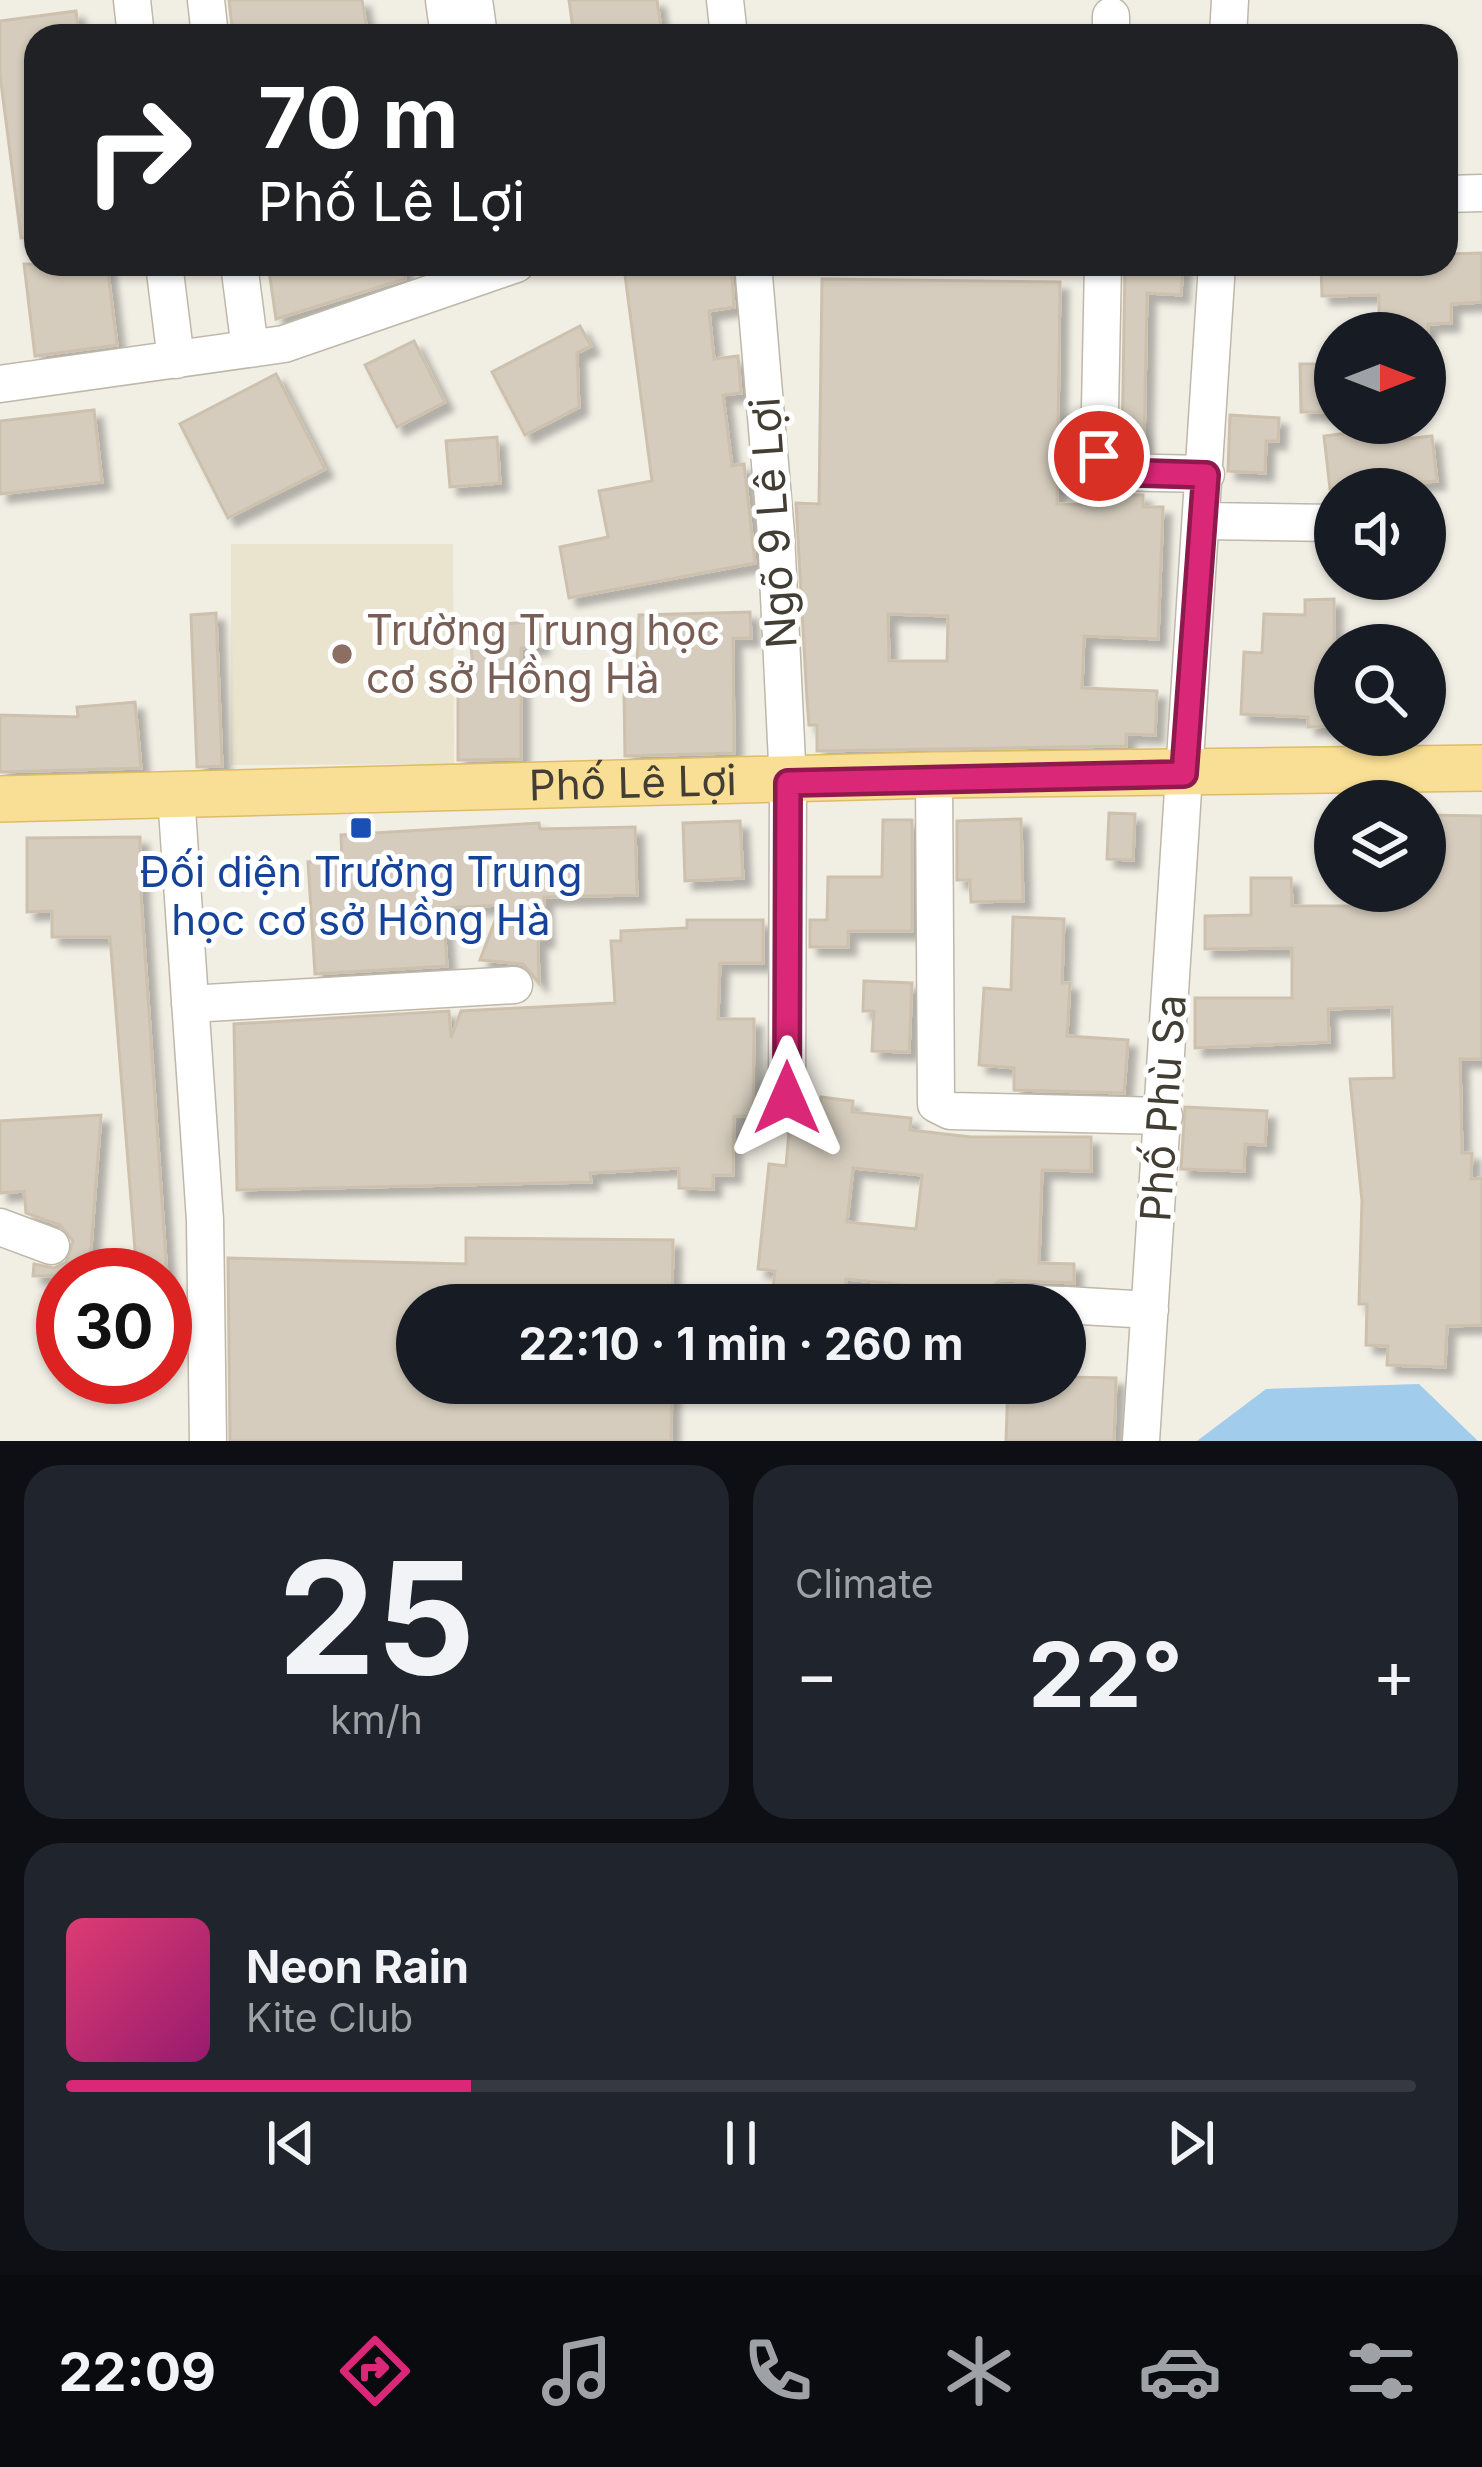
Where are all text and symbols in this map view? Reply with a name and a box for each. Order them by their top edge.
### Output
text: 70 m [258,67,459,168]
icon: right [60,72,216,228]
text: Phố Lê Lợi [258,169,525,234]
north arrow [1314,312,1446,444]
map controls [1314,312,1446,912]
street label: Ngõ 9 Lê Lợi [738,396,807,650]
pin [1048,405,1150,507]
icon: arrive [1066,423,1132,489]
button: sound [1314,468,1446,600]
place label: Trường Trung học cơ sở Hồng Hà [366,604,720,703]
button: search [1314,624,1446,756]
marker: Trường Trung học cơ sở Hồng Hà [329,641,355,667]
street label: Phố Lê Lợi [528,754,737,810]
button: layers [1314,780,1446,912]
marker: Đối diện Trường Trung học cơ sở Hồng Hà [348,815,374,841]
place label: Đối diện Trường Trung học cơ sở Hồng Hà [139,846,583,945]
street label: Phố Phù Sa [1129,993,1196,1223]
position arrow [724,1035,850,1161]
speed limit sign: 30 [36,1248,192,1404]
text: 22:10 · 1 min · 260 m [518,1316,964,1371]
text: 25 [278,1523,475,1712]
text: Climate [795,1560,934,1607]
text: 22° [1028,1620,1183,1729]
text: − [795,1634,839,1714]
text: + [1372,1634,1416,1714]
text: km/h [330,1696,423,1743]
text: Neon Rain [246,1939,469,1994]
text: Kite Club [246,1994,413,2041]
icon: previous [258,2110,324,2176]
icon: pause [708,2110,774,2176]
icon: next [1158,2110,1224,2176]
icon: directions [333,2329,417,2413]
icon: music [535,2329,619,2413]
icon: phone [736,2329,820,2413]
icon: climate [937,2329,1021,2413]
icon: car [1138,2329,1222,2413]
icon: filters [1339,2329,1423,2413]
text: 22:09 [59,2339,216,2404]

